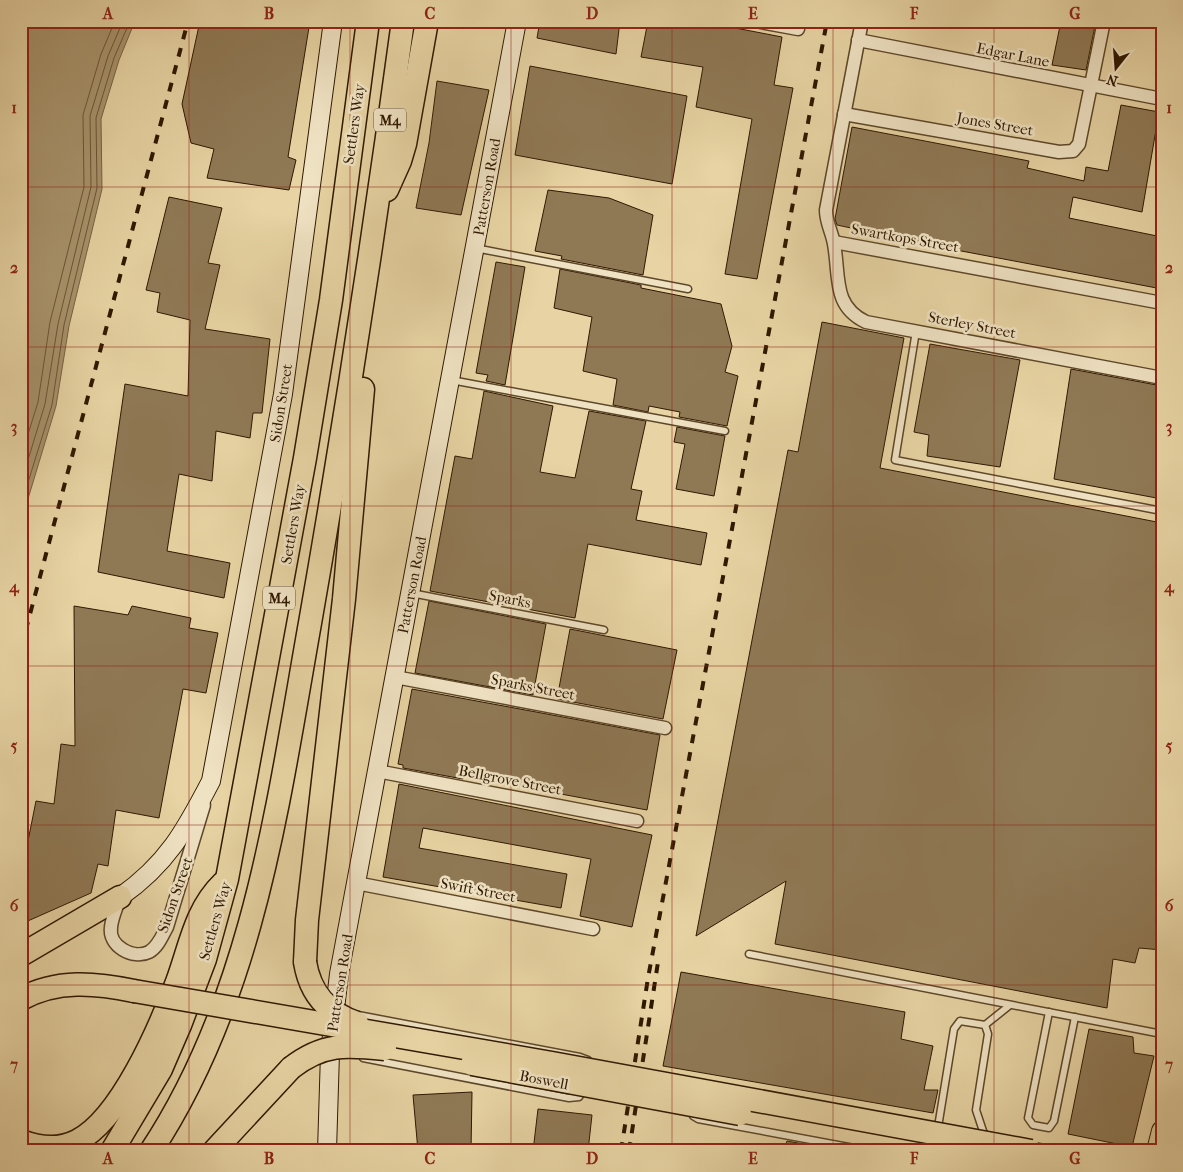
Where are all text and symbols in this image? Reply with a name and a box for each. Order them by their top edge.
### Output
text: A [102,4,114,23]
text: B [264,4,274,23]
text: C [425,4,436,23]
text: D [586,4,598,23]
text: E [748,4,758,23]
text: F [909,4,919,23]
text: G [1069,4,1081,23]
street label: Edgar Lane [975,39,1052,71]
north arrow [1090,42,1140,92]
text: N [1104,70,1120,90]
street label: Settlers Way [339,82,369,165]
text: 1 [11,98,17,117]
text: 1 [1166,98,1172,117]
road number: M4 [374,108,406,132]
street label: Jones Street [954,108,1035,140]
street label: Patterson Road [470,136,505,237]
street label: Swartkops Street [850,220,961,256]
text: 2 [10,258,18,277]
text: 2 [1165,258,1173,277]
street label: Sterley Street [927,308,1018,342]
street label: Sidon Street [266,362,296,444]
text: 3 [11,417,17,437]
text: 3 [1166,417,1172,437]
street label: Settlers Way [277,482,309,565]
street label: Patterson Road [394,534,430,635]
text: 4 [8,577,20,597]
text: 4 [1163,577,1175,597]
road number: M4 [263,586,295,610]
street label: Sparks [488,586,533,612]
street label: Sparks Street [490,670,577,704]
text: 5 [11,736,18,755]
text: 5 [1166,736,1173,755]
street label: Bellgrove Street [457,761,564,799]
street label: Sidon Street [154,854,197,935]
street label: Swift Street [439,874,518,906]
street label: Settlers Way [195,879,235,962]
text: 6 [10,896,19,915]
text: 6 [1165,896,1174,915]
street label: Patterson Road [323,932,357,1033]
text: 7 [9,1055,18,1074]
text: 7 [1164,1055,1173,1074]
street label: Boswell [518,1066,570,1094]
text: A [102,1149,114,1168]
text: B [264,1149,274,1168]
text: C [425,1149,436,1168]
text: D [586,1149,598,1168]
text: E [748,1149,758,1168]
text: F [909,1149,919,1168]
text: G [1069,1149,1081,1168]

